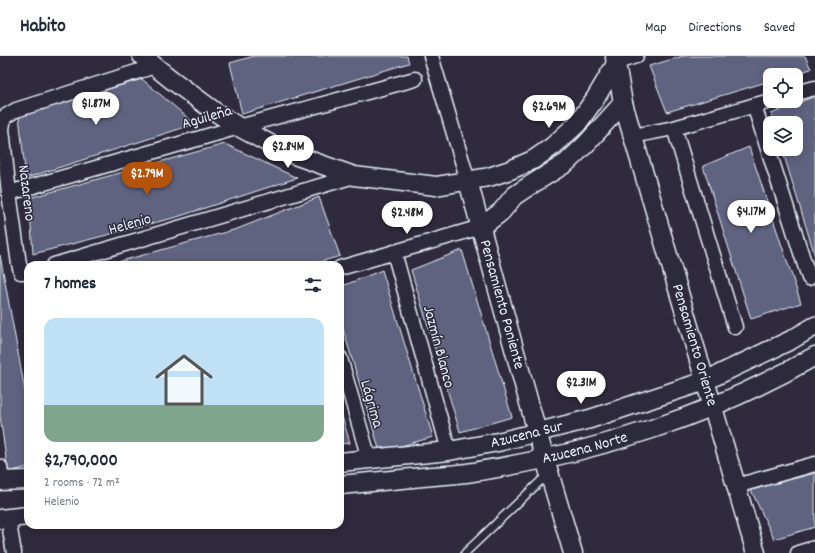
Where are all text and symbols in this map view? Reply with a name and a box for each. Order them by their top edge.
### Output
text: Habito [20,14,66,41]
text: Map [645,18,667,38]
text: Directions [689,18,742,38]
text: Saved [764,18,795,38]
map controls [763,68,803,156]
button: locate [763,68,803,108]
pin: $1.87M [63,92,129,126]
text: $1.87M [81,95,111,114]
pin: $2.69M [516,95,582,129]
text: $2.69M [532,98,566,117]
street label: Aguileña [179,100,235,136]
button: layers [763,116,803,156]
pin: $2.84M [255,135,321,169]
text: $2.84M [272,138,304,157]
pin: $2.79M [114,162,180,196]
street label: Nazareno [11,164,41,222]
text: $2.79M [131,165,163,184]
pin: $4.17M [718,200,784,234]
pin: $2.48M [374,201,440,235]
text: $4.17M [736,203,766,222]
text: $2.48M [391,204,423,223]
street label: Helenio [106,208,154,242]
street label: Pensamiento Poniente [473,237,531,372]
text: 7 homes [44,273,96,297]
icon: filters [302,274,324,296]
street label: Pensamiento Oriente [666,281,723,409]
street label: Jazmín Blanco [416,303,460,391]
icon: home [148,344,220,416]
pin: $2.31M [548,371,614,405]
text: $2.31M [566,374,596,393]
street label: Lágrima [353,377,389,431]
street label: Azucena Sur [489,415,565,455]
street label: Azucena Norte [540,426,631,470]
text: $2,790,000 [44,450,118,474]
text: 2 rooms · 72 m² [44,474,120,493]
text: Helenio [44,493,79,512]

